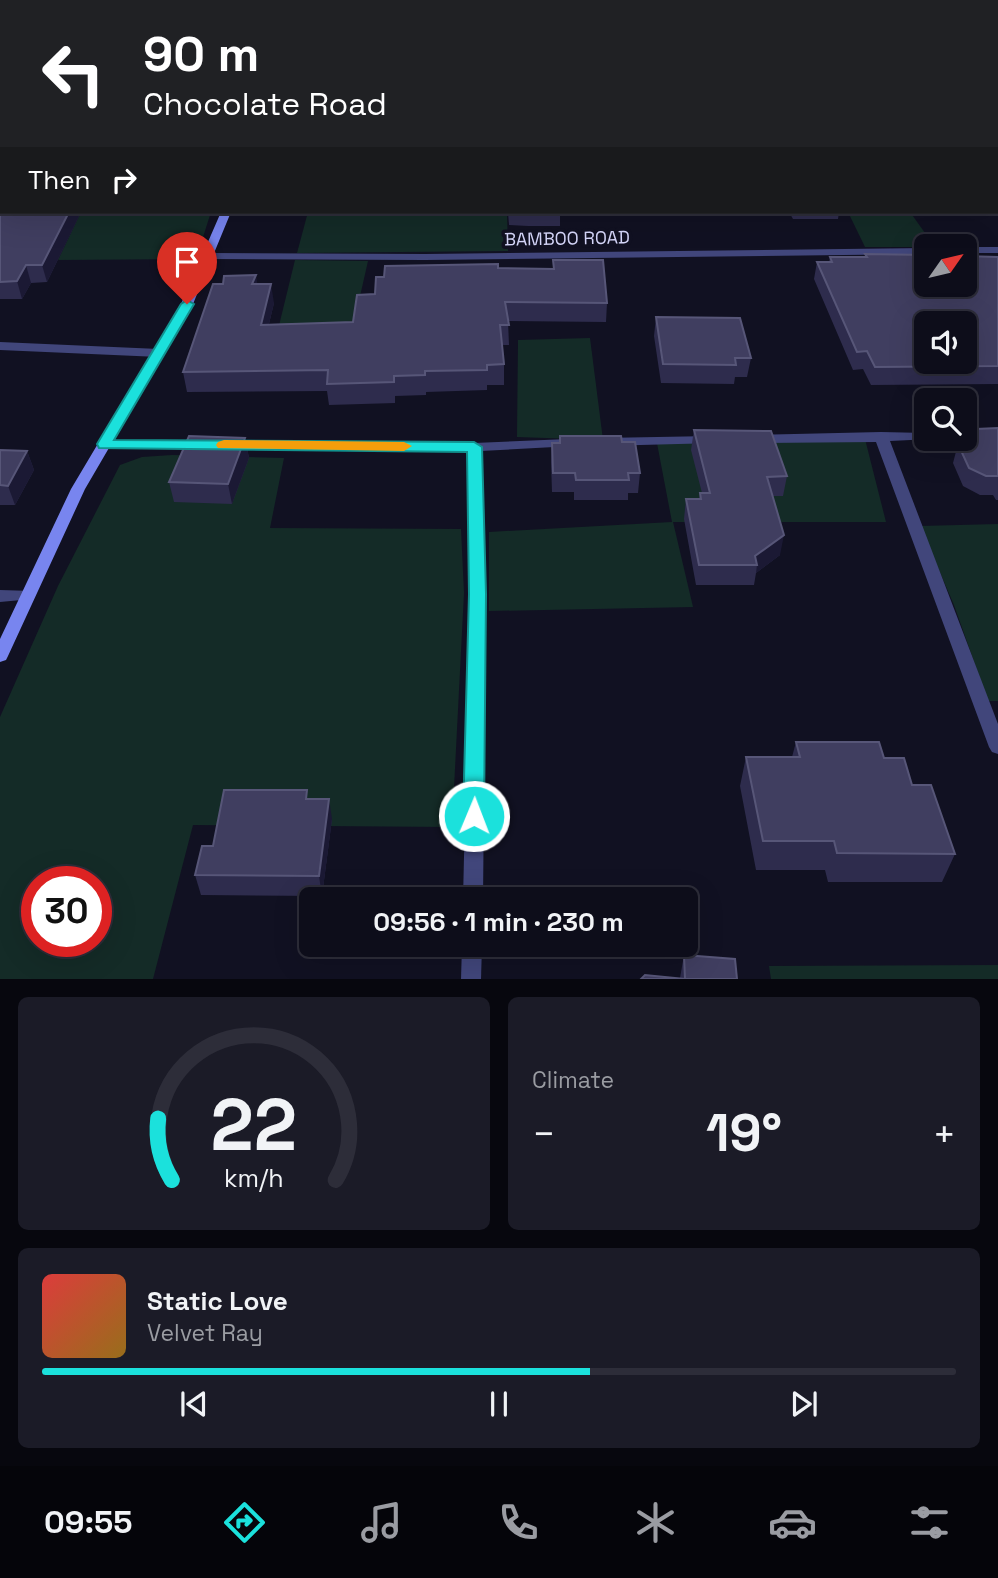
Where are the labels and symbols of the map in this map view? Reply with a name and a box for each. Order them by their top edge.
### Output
street label: BAMBOO ROAD [504,225,630,251]
pin [157,232,217,304]
north arrow [914,234,976,298]
position arrow [437,779,511,853]
speed limit sign: 30 [21,866,112,957]

